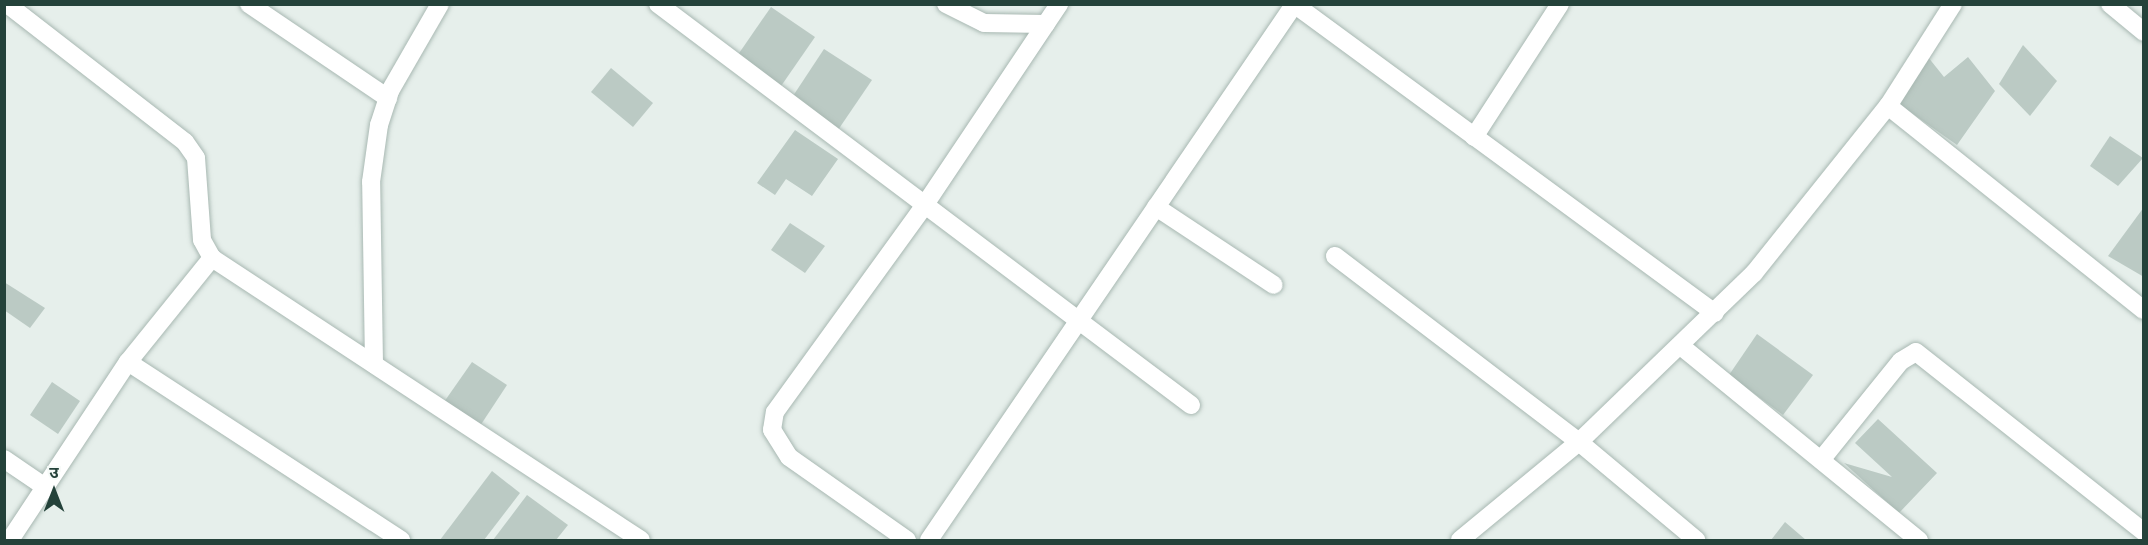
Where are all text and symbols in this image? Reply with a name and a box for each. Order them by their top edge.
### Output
north arrow [24,461,84,521]
text: उ [49,463,59,482]

